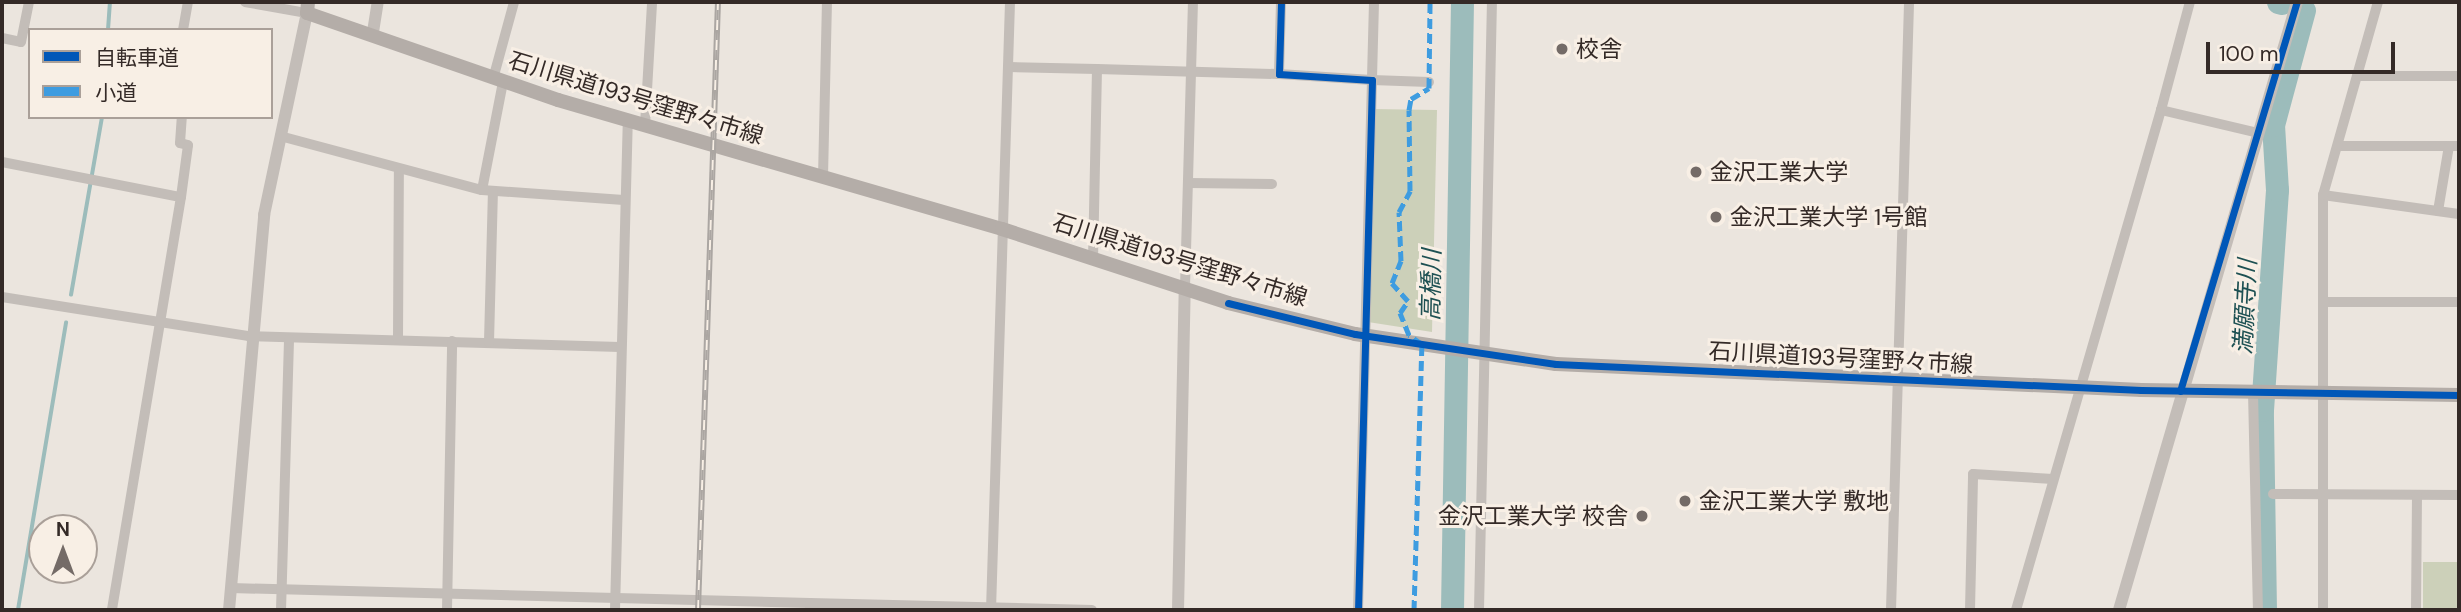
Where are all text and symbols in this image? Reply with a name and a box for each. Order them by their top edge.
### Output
legend [28,28,273,119]
scale bar [2209,28,2398,72]
place label: 校舎 [1576,35,1622,63]
text: 100 m [2219,40,2279,68]
marker: 校舎 [1554,41,1570,57]
text: 自転車道 [95,44,179,72]
street label: 石川県道193号窪野々市線 [505,46,767,150]
text: 小道 [95,79,137,107]
place label: 金沢工業大学 [1710,158,1848,186]
marker: 金沢工業大学 [1688,164,1704,180]
place label: 金沢工業大学 1号館 [1730,203,1927,231]
street label: 石川県道193号窪野々市線 [1049,208,1311,312]
marker: 金沢工業大学 1号館 [1708,209,1724,225]
water label: 高橋川 [1416,249,1446,321]
water label: 満願寺川 [2228,258,2262,356]
street label: 石川県道193号窪野々市線 [1708,337,1974,379]
place label: 金沢工業大学 敷地 [1699,487,1889,515]
marker: 金沢工業大学 敷地 [1677,493,1693,509]
place label: 金沢工業大学 校舎 [1438,502,1628,530]
marker: 金沢工業大学 校舎 [1634,508,1650,524]
north arrow [28,514,98,584]
text: N [56,517,70,542]

